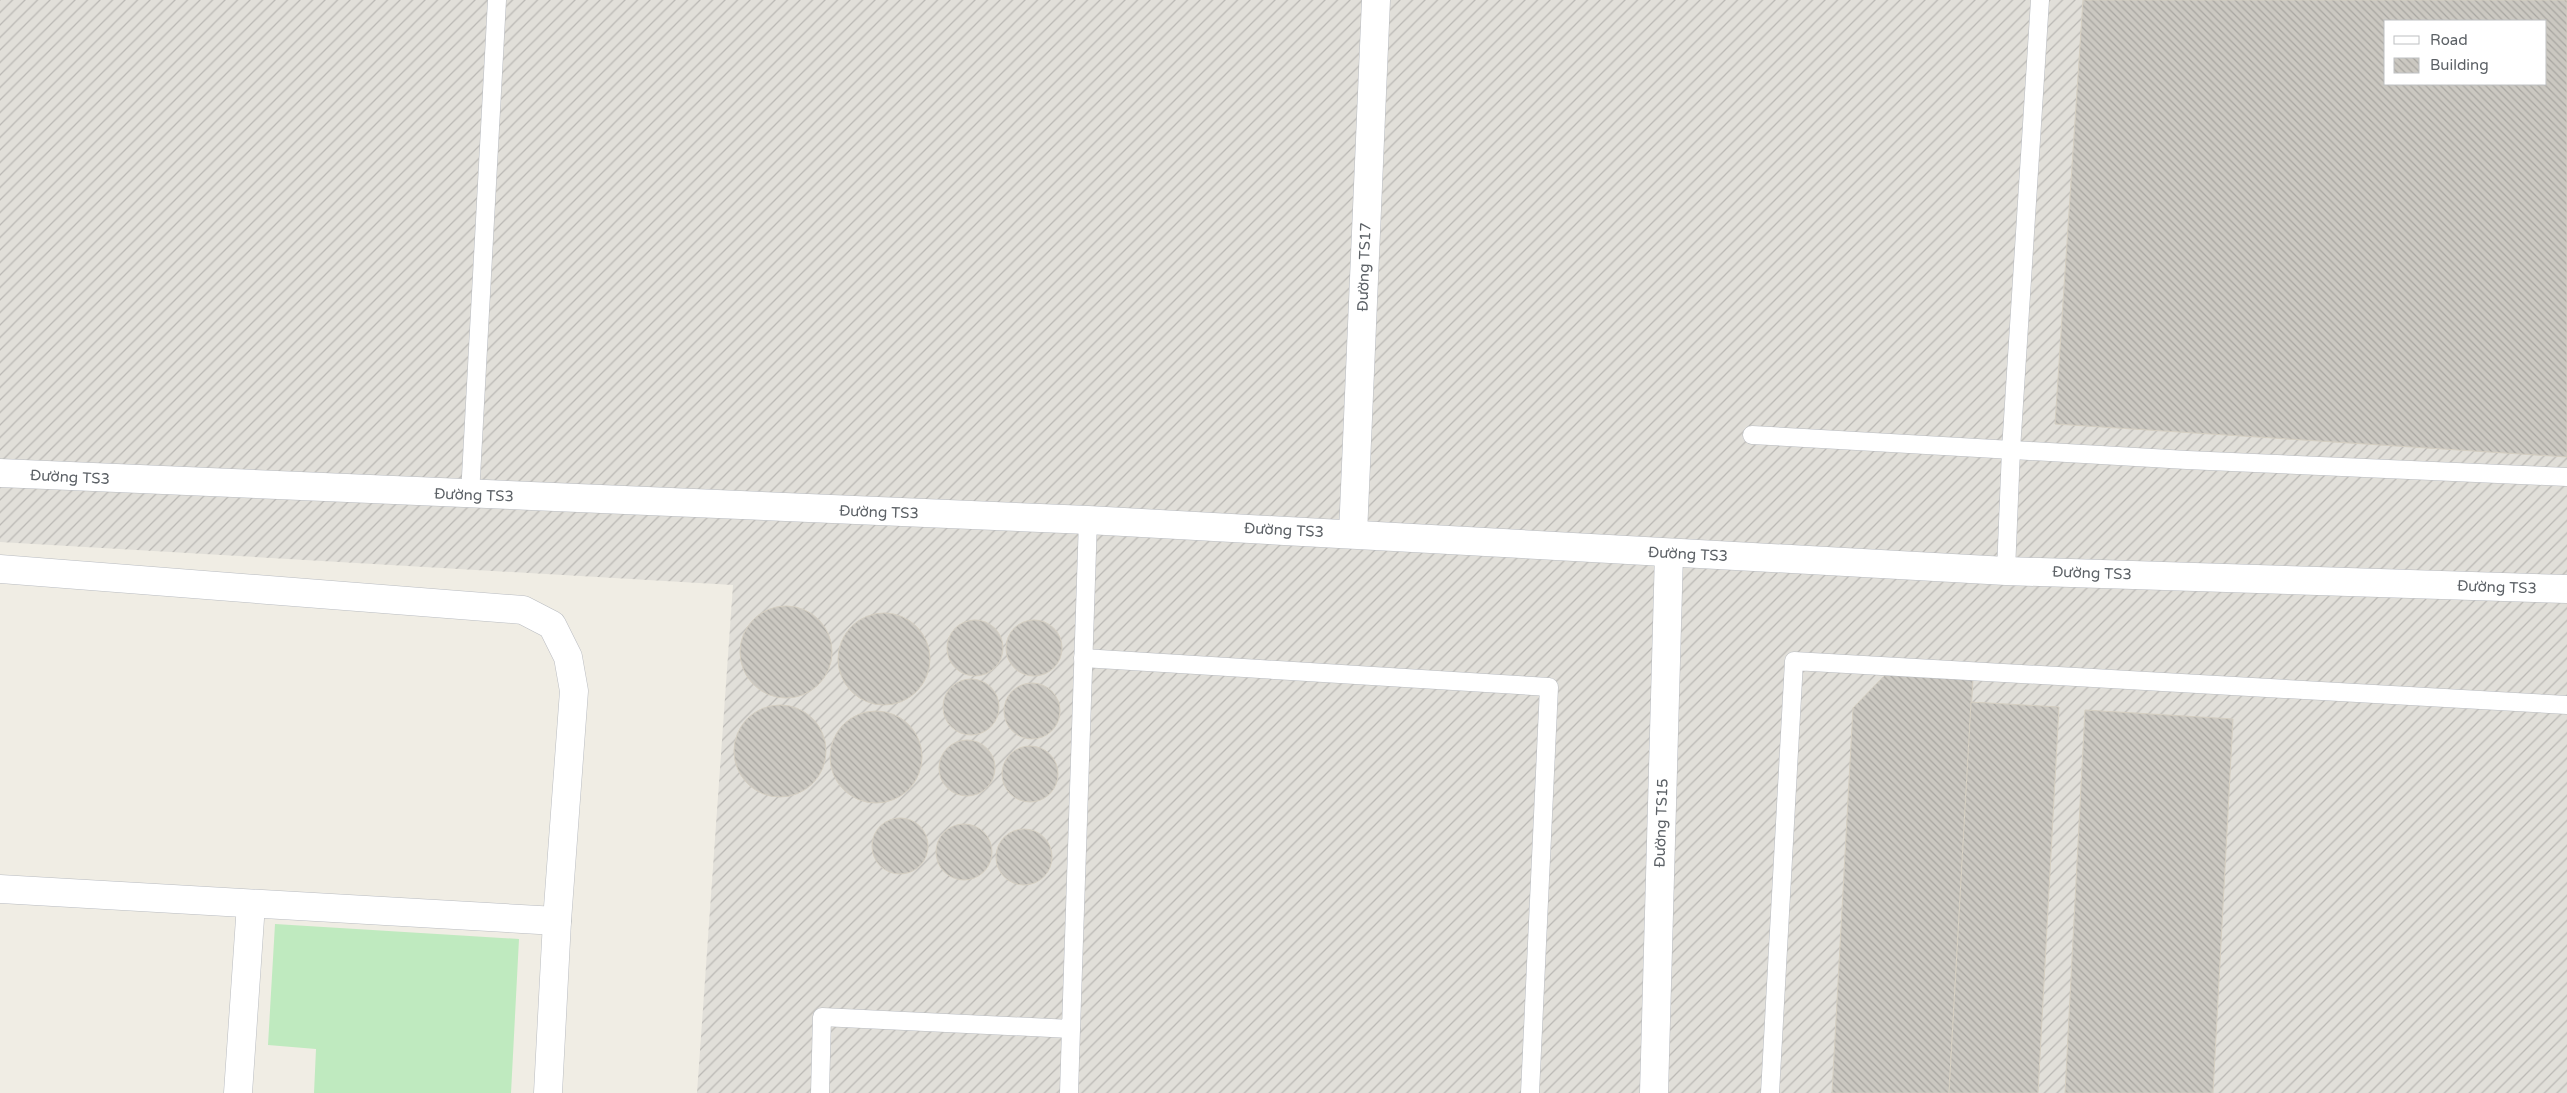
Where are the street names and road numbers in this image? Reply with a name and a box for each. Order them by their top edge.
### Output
street label: Đường TS17 [1353,222,1375,312]
street label: Đường TS3 [30,466,110,488]
street label: Đường TS3 [434,485,514,505]
street label: Đường TS3 [839,502,919,522]
street label: Đường TS3 [1244,519,1324,541]
street label: Đường TS3 [1648,543,1728,565]
street label: Đường TS3 [2052,563,2132,583]
street label: Đường TS3 [2457,577,2537,597]
street label: Đường TS15 [1650,778,1672,868]

